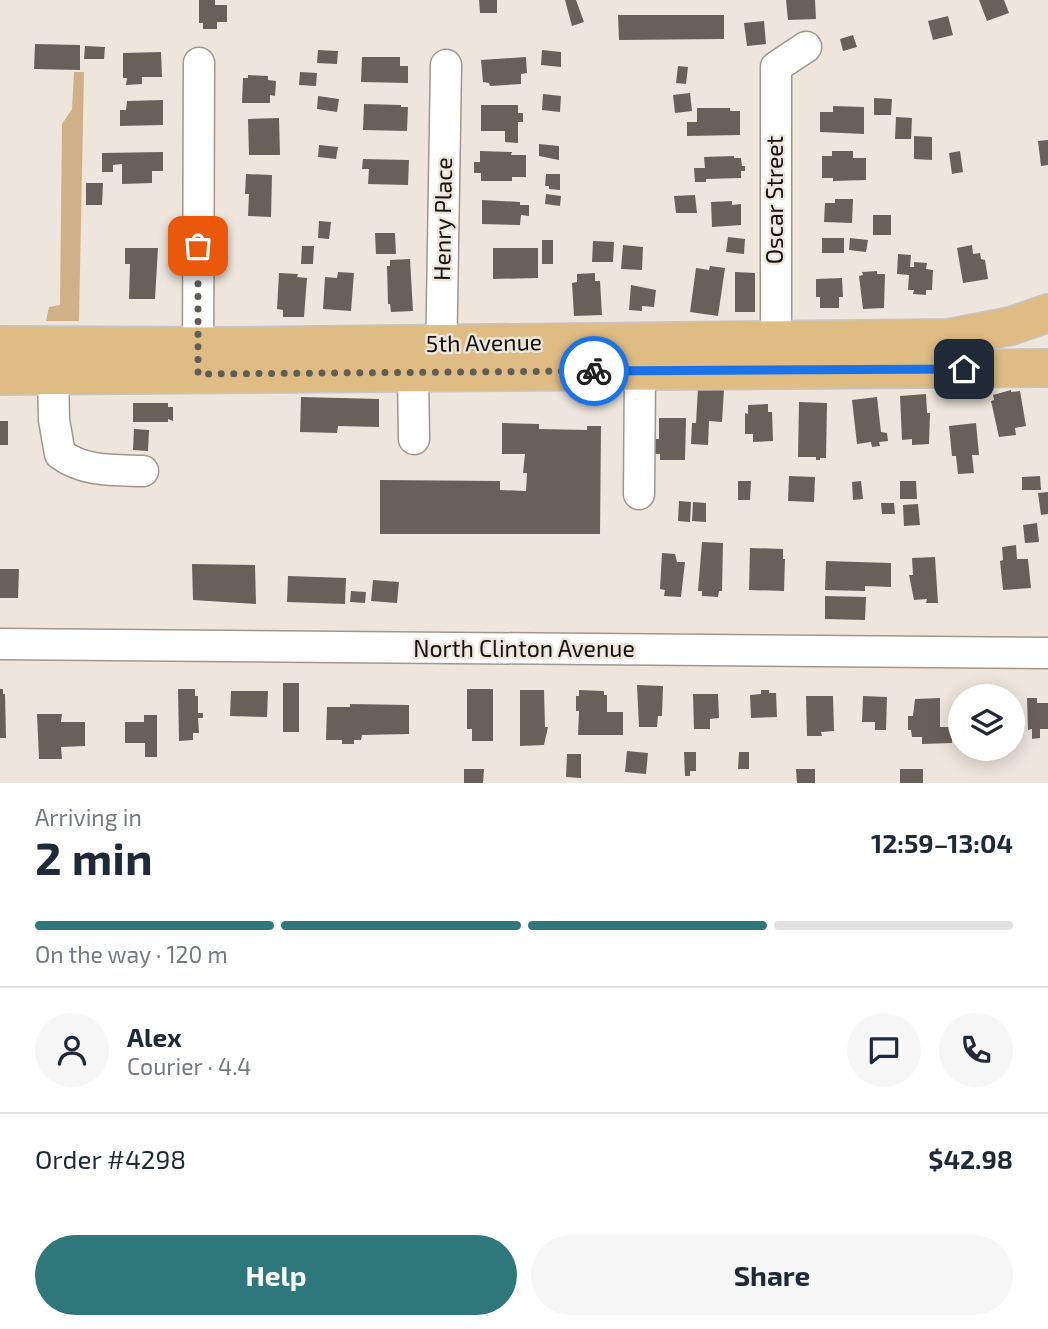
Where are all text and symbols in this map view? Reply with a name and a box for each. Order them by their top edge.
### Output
street label: Oscar Street [760,135,788,264]
street label: Henry Place [427,157,457,281]
pin [168,216,228,276]
icon: bag [179,227,217,265]
street label: 5th Avenue [426,327,542,357]
courier [559,336,629,406]
pin [934,339,994,399]
icon: home [945,350,983,388]
icon: bike [575,352,613,390]
street label: North Clinton Avenue [413,634,635,662]
map controls [948,684,1025,761]
button: layers [948,684,1025,761]
text: Arriving in [35,803,142,831]
text: 12:59–13:04 [871,827,1013,858]
text: 2 min [35,829,153,884]
text: On the way · 120 m [35,940,228,968]
button: person [35,1013,109,1087]
button: chat [847,1013,921,1087]
button: phone [939,1013,1013,1087]
text: Alex [127,1021,182,1052]
text: Courier · 4.4 [127,1052,251,1080]
text: Order #4298 [35,1143,186,1174]
text: $42.98 [928,1143,1013,1174]
button: Help [35,1235,517,1315]
button: Share [531,1235,1013,1315]

